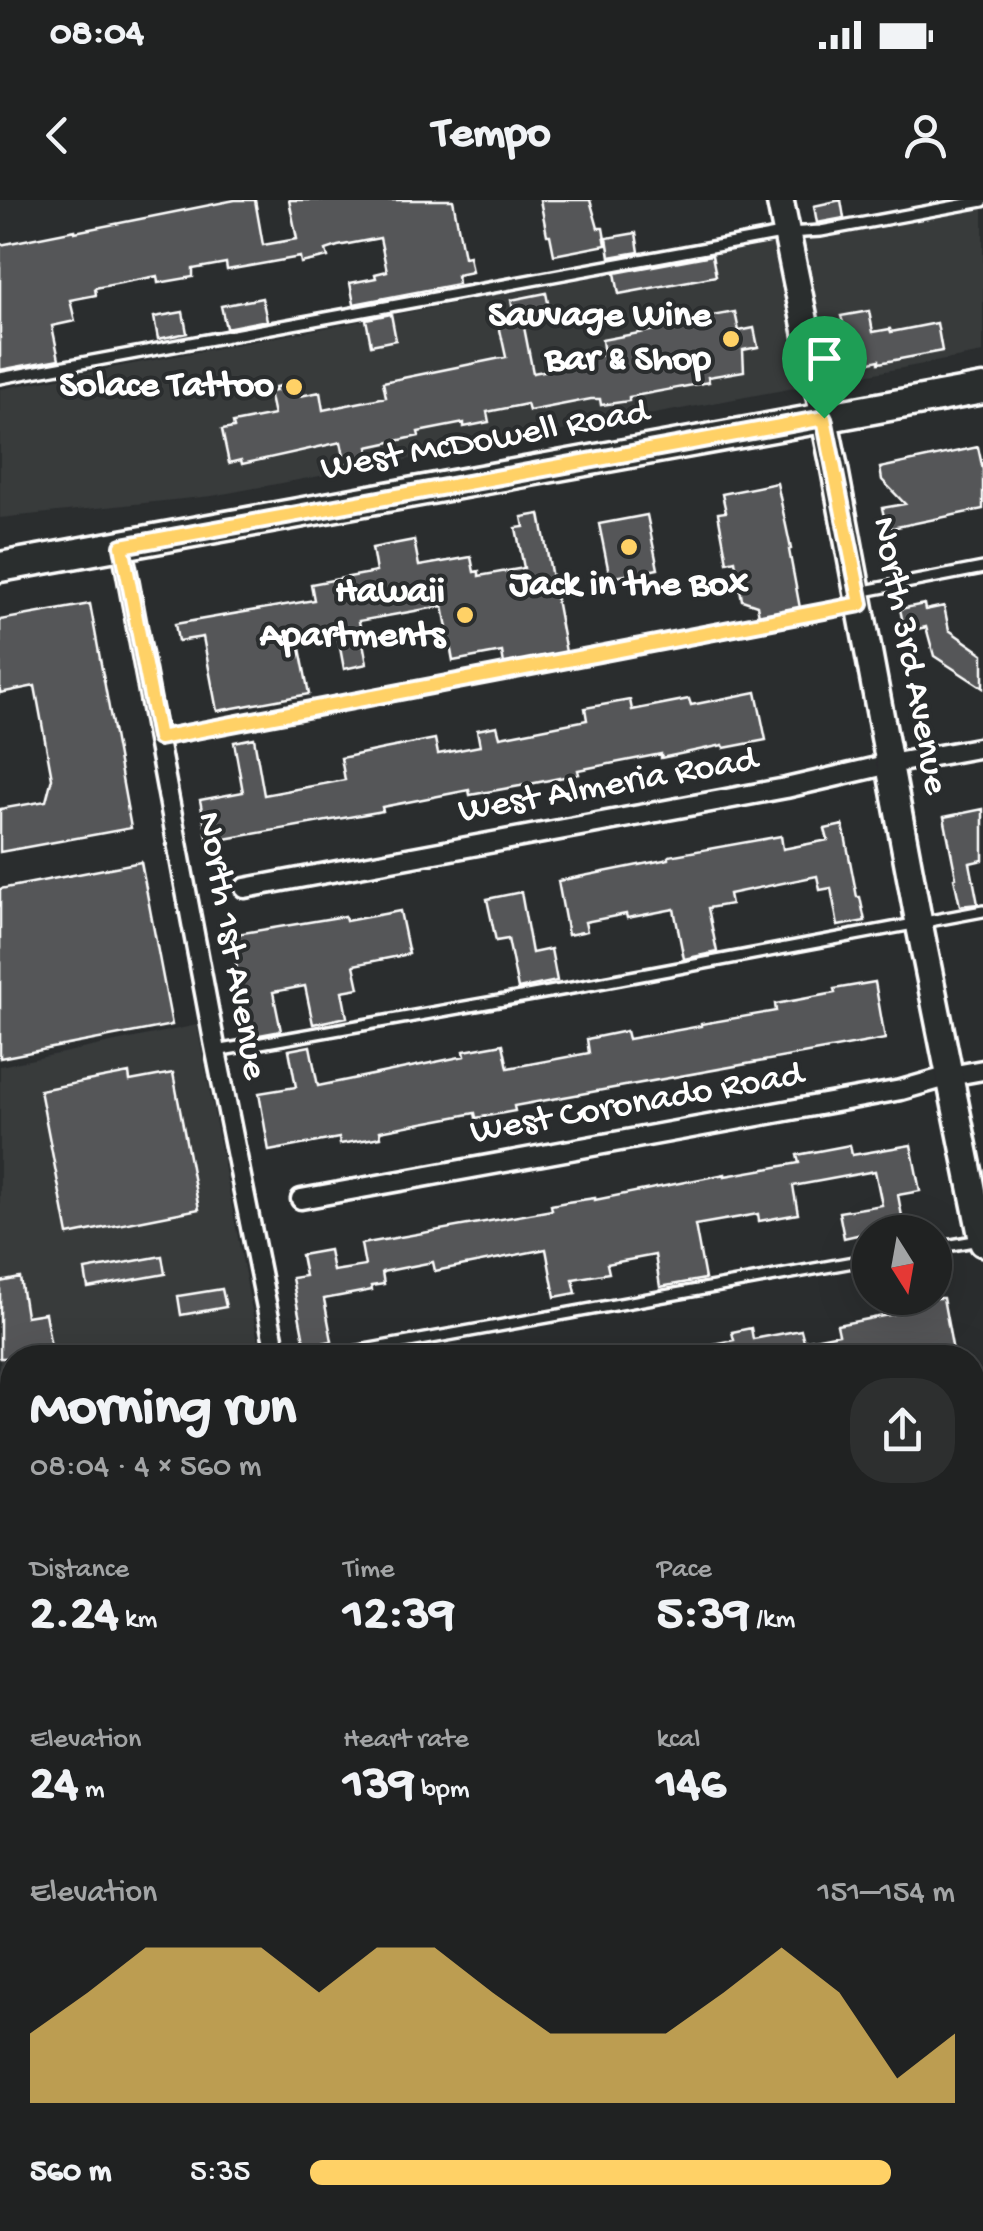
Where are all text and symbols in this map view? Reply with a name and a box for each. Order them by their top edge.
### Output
text: 08:04 [50,13,144,57]
icon: back [30,108,85,163]
icon: person [898,108,953,163]
text: Tempo [433,109,551,162]
place label: Sauvage Wine Bar & Shop [488,295,712,383]
pin [782,316,867,419]
marker: Sauvage Wine Bar & Shop [720,328,742,350]
icon: arrive [797,331,852,386]
place label: Solace Tattoo [59,365,274,409]
marker: Solace Tattoo [283,376,305,398]
street label: West McDowell Road [318,391,655,492]
street label: North 3rd Avenue [860,514,957,799]
marker: Jack in the Box [618,536,640,558]
place label: Jack in the Box [508,564,750,608]
place label: Hawaii Apartments [259,571,447,659]
marker: Hawaii Apartments [454,604,476,626]
street label: West Almeria Road [455,739,763,835]
street label: North 1st Avenue [185,809,275,1084]
street label: West Coronado Road [467,1054,809,1156]
north arrow [852,1215,952,1315]
map controls [852,1215,952,1315]
button: share [850,1378,955,1483]
text: Morning run [30,1379,296,1443]
text: 08:04 · 4 × 560 m [30,1449,262,1487]
text: Distance [30,1554,129,1587]
text: Time [343,1554,395,1587]
text: Pace [657,1554,712,1587]
text: 2.24 [30,1587,118,1646]
text: 12:39 [343,1587,455,1646]
text: 5:39 [657,1587,750,1646]
text: km [118,1604,157,1637]
text: /km [750,1604,795,1637]
text: Elevation [30,1724,141,1757]
text: Heart rate [343,1724,469,1757]
text: kcal [657,1724,700,1757]
text: 24 [30,1757,78,1816]
text: 139 [343,1757,415,1816]
text: 146 [657,1757,726,1816]
text: m [78,1774,105,1807]
text: bpm [415,1774,470,1807]
text: Elevation [30,1875,157,1913]
text: 151–154 m [818,1875,955,1913]
text: 560 m [30,2154,112,2192]
text: 5:35 [190,2154,250,2192]

